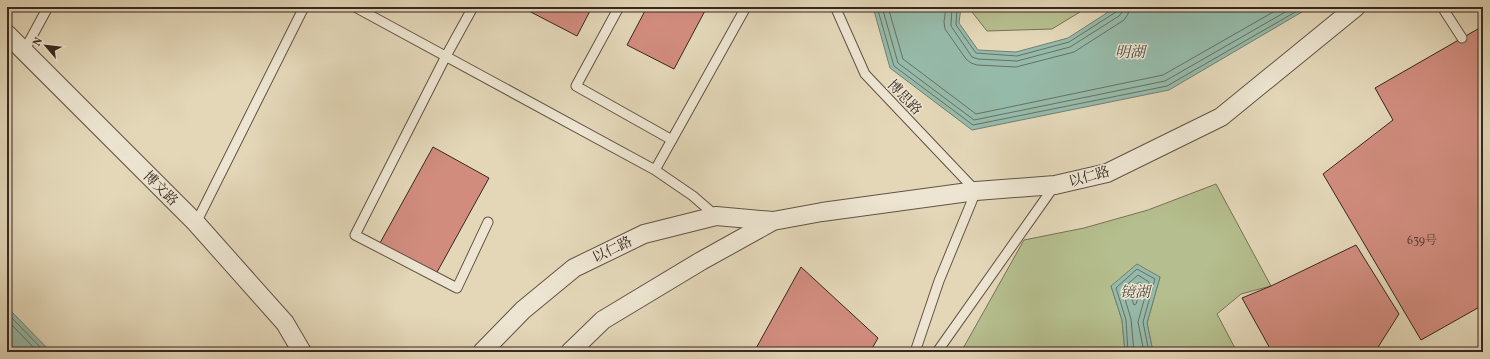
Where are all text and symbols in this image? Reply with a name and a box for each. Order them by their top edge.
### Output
north arrow [26,26,66,66]
text: N [30,35,47,49]
water label: 明湖 [1115,43,1148,64]
street label: 博思路 [882,76,925,120]
street label: 以仁路 [1067,163,1112,192]
street label: 博文路 [138,167,182,211]
street label: 以仁路 [590,233,636,268]
house number: 639号 [1407,233,1437,249]
water label: 镜湖 [1120,283,1153,304]

